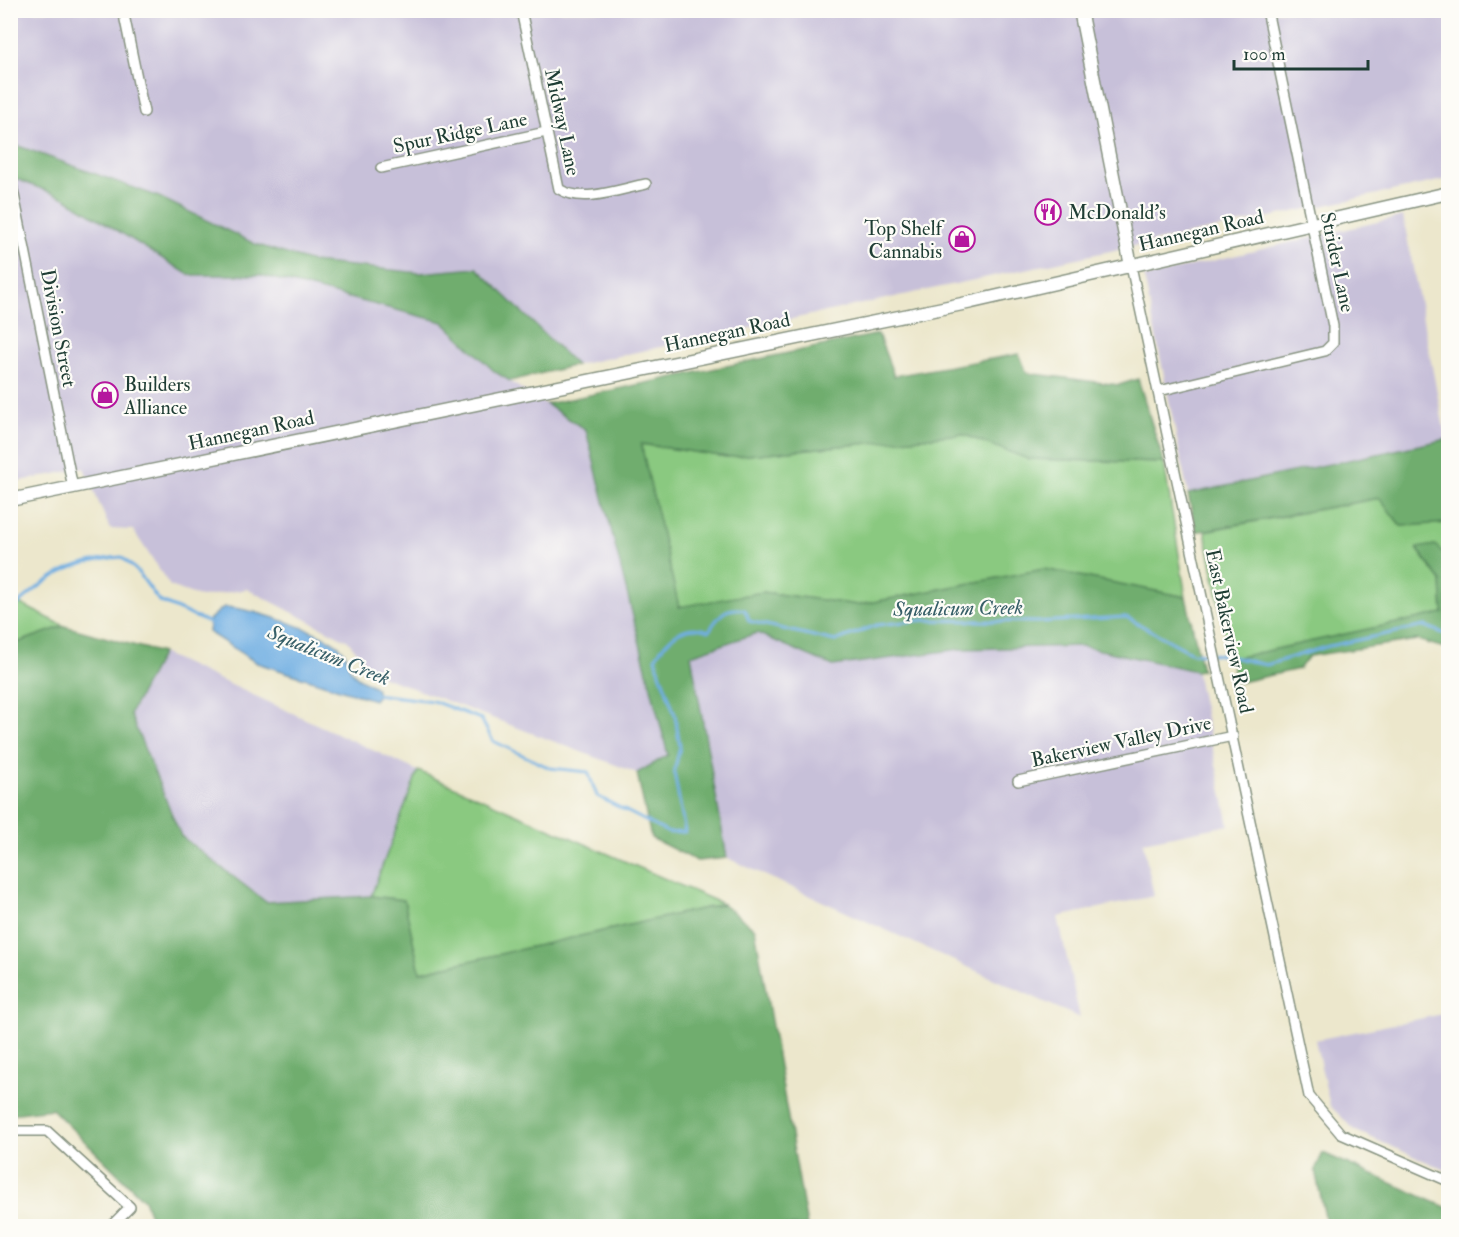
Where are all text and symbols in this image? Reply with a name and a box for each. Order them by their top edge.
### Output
scale bar [1234,33,1368,71]
text: 100 m [1243,43,1286,66]
street label: Midway Lane [539,66,586,178]
street label: Spur Ridge Lane [391,106,530,160]
restaurant icon: McDonald's [1033,197,1063,227]
place label: McDonald's [1068,200,1166,225]
street label: Hannegan Road [1136,204,1266,257]
street label: Strider Lane [1315,210,1360,314]
place label: Top Shelf Cannabis [864,216,946,264]
shop icon: Top Shelf Cannabis [947,224,977,254]
street label: Division Street [35,267,82,390]
street label: Hannegan Road [662,307,792,358]
place label: Builders Alliance [123,372,190,420]
shop icon: Builders Alliance [90,380,120,410]
street label: Hannegan Road [186,405,316,456]
street label: East Bakerview Road [1200,547,1259,716]
water label: Squalicum Creek [892,594,1023,623]
water label: Squalicum Creek [263,618,394,692]
street label: Bakerview Valley Drive [1029,710,1213,773]

